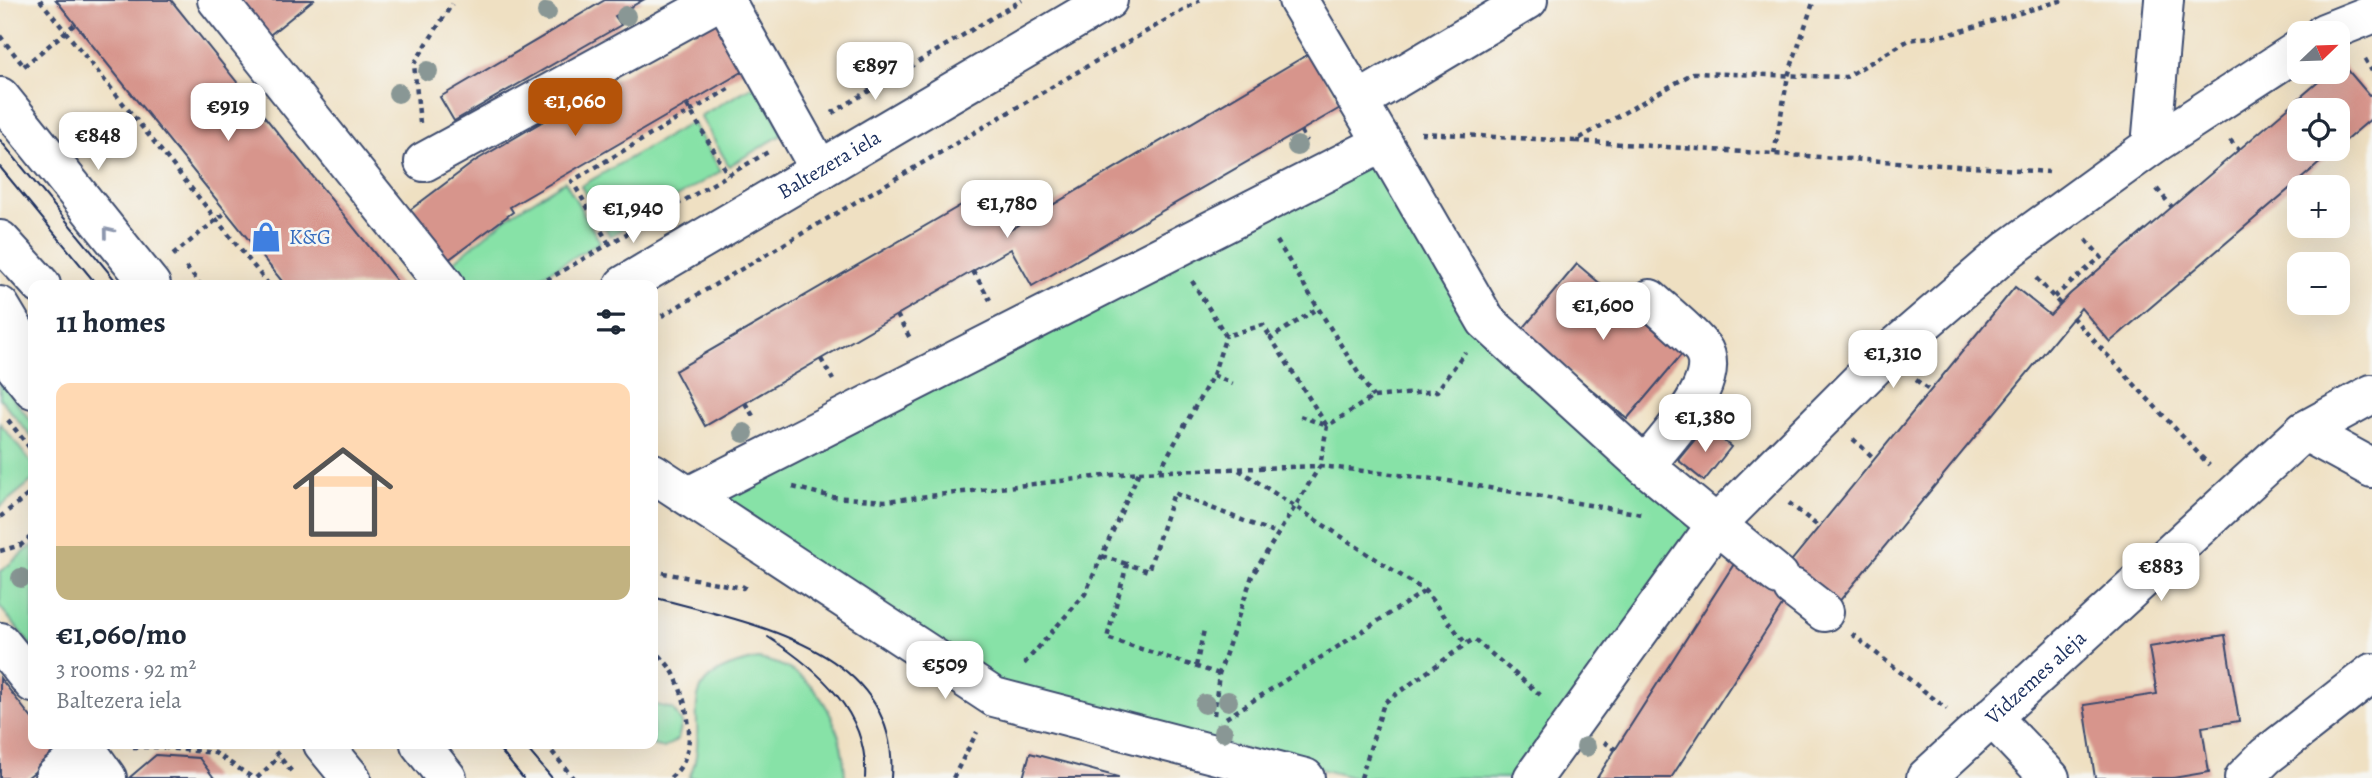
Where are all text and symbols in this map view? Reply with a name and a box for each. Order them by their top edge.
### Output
north arrow [2287,21,2350,84]
map controls [2287,21,2350,315]
pin: €897 [834,42,916,102]
text: €897 [853,49,897,80]
pin: €1,060 [518,78,632,138]
pin: €919 [187,83,269,143]
text: €1,060 [544,85,606,116]
text: €919 [207,90,249,121]
button: locate [2287,98,2350,161]
pin: €848 [57,113,139,172]
text: €848 [75,119,121,150]
street label: Baltezera iela [772,123,886,205]
button: + [2287,175,2350,238]
pin: €1,780 [950,180,1064,240]
pin: €1,940 [576,186,690,245]
text: €1,780 [977,187,1037,218]
text: €1,940 [603,192,663,223]
shop icon: K&G [249,220,283,254]
place label: K&G [289,223,331,251]
one-way arrow [103,228,116,240]
button: − [2287,252,2350,315]
pin: €1,600 [1546,282,1660,342]
text: €1,600 [1572,289,1634,320]
text: 11 homes [56,302,166,342]
icon: filters [592,303,630,341]
pin: €1,310 [1836,330,1950,390]
text: €1,310 [1864,337,1922,368]
pin: €1,380 [1648,394,1762,454]
text: €1,380 [1675,401,1735,432]
icon: home [280,429,406,555]
pin: €883 [2120,544,2202,603]
text: €883 [2138,550,2184,581]
text: €1,060/mo [56,614,187,654]
street label: Vidzemes aleja [1979,624,2092,731]
pin: €509 [904,642,986,701]
text: €509 [922,648,968,679]
text: 3 rooms · 92 m² [56,654,196,685]
text: Baltezera iela [56,685,182,716]

